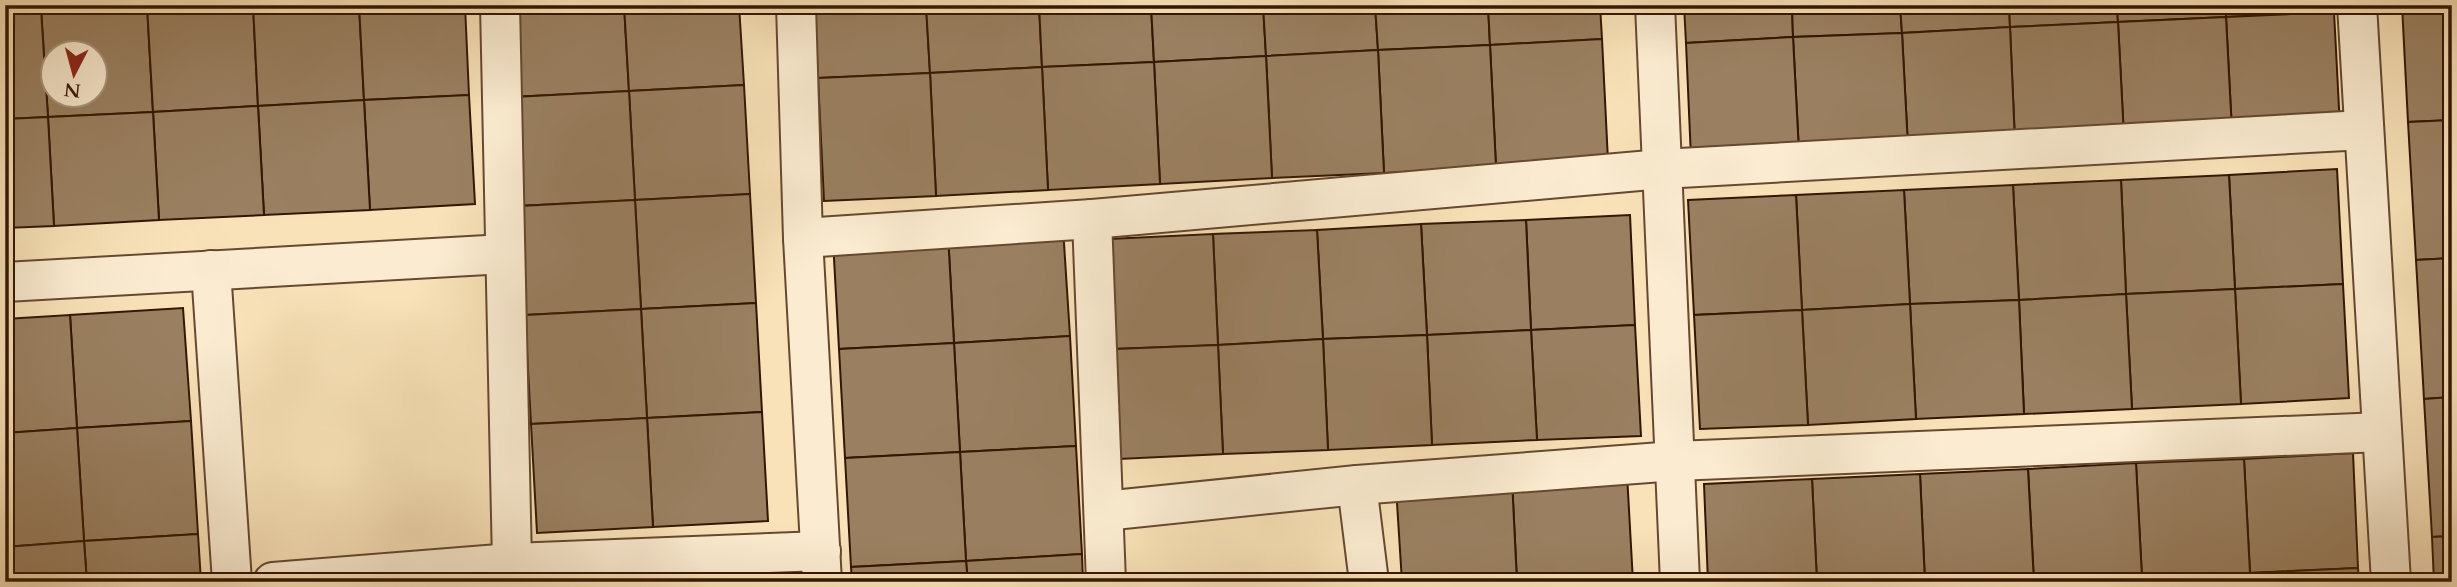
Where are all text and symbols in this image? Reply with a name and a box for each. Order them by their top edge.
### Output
north arrow [38,38,108,108]
text: N [62,76,82,104]

